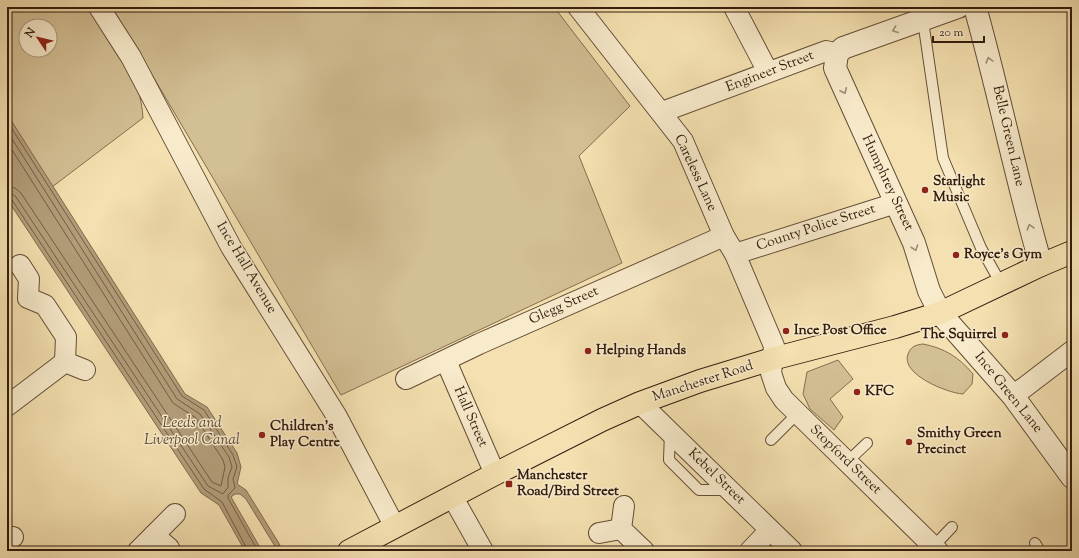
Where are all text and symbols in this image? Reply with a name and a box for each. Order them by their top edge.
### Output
north arrow [18,18,58,58]
scale bar [933,18,984,44]
text: N [21,24,40,42]
text: 20 m [939,24,964,42]
one-way arrow [891,25,898,33]
street label: Engineer Street [723,46,817,98]
one-way arrow [985,57,994,64]
street label: Belle Green Lane [987,84,1029,188]
one-way arrow [839,87,847,95]
street label: Careless Lane [668,131,722,215]
street label: Humphrey Street [856,132,918,235]
place label: Starlight Music [933,172,985,208]
marker: Starlight Music [920,185,930,195]
street label: County Police Street [754,199,878,257]
street label: Ince Hall Avenue [211,218,281,318]
one-way arrow [1026,224,1035,231]
one-way arrow [911,244,919,251]
place label: Royce's Gym [964,245,1042,265]
marker: Royce's Gym [951,250,961,260]
street label: Glegg Street [526,282,602,330]
place label: Ince Post Office [794,321,887,341]
place label: The Squirrel [921,325,997,345]
marker: Ince Post Office [781,326,791,336]
marker: The Squirrel [1000,330,1010,340]
place label: Helping Hands [596,341,687,361]
marker: Helping Hands [583,346,593,356]
street label: Ince Green Lane [969,348,1047,438]
street label: Manchester Road [650,356,756,408]
place label: KFC [865,382,894,402]
street label: Hall Street [448,383,492,451]
marker: KFC [852,387,862,397]
water label: Leeds and Liverpool Canal [144,413,240,451]
place label: Children's Play Centre [270,417,341,453]
street label: Stopford Street [805,421,886,500]
place label: Smithy Green Precinct [917,424,1002,460]
marker: Children's Play Centre [257,430,267,440]
marker: Smithy Green Precinct [904,437,914,447]
street label: Kebel Street [683,444,749,510]
place label: Manchester Road/Bird Street [517,466,619,502]
marker: Manchester Road/Bird Street [504,479,514,489]

